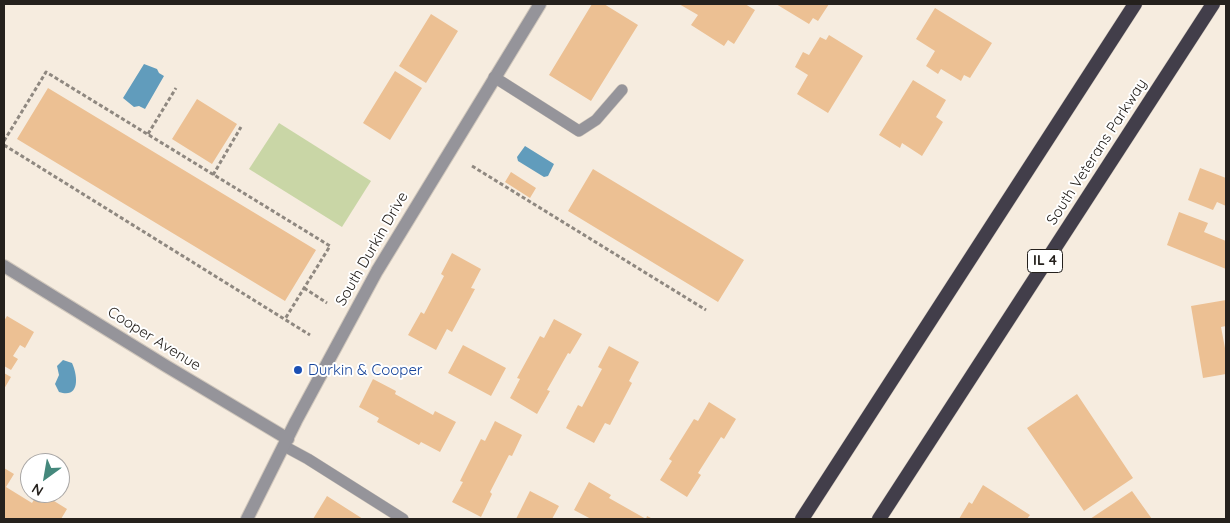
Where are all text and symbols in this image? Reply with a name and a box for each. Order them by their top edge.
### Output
street label: South Veterans Parkway [1043,76,1151,228]
street label: South Durkin Drive [332,189,412,309]
road number: IL 4 [1028,250,1062,272]
street label: Cooper Avenue [104,303,204,375]
place label: Durkin & Cooper [308,361,423,379]
marker: Durkin & Cooper [292,364,304,376]
north arrow [20,453,70,503]
text: N [28,480,47,500]

